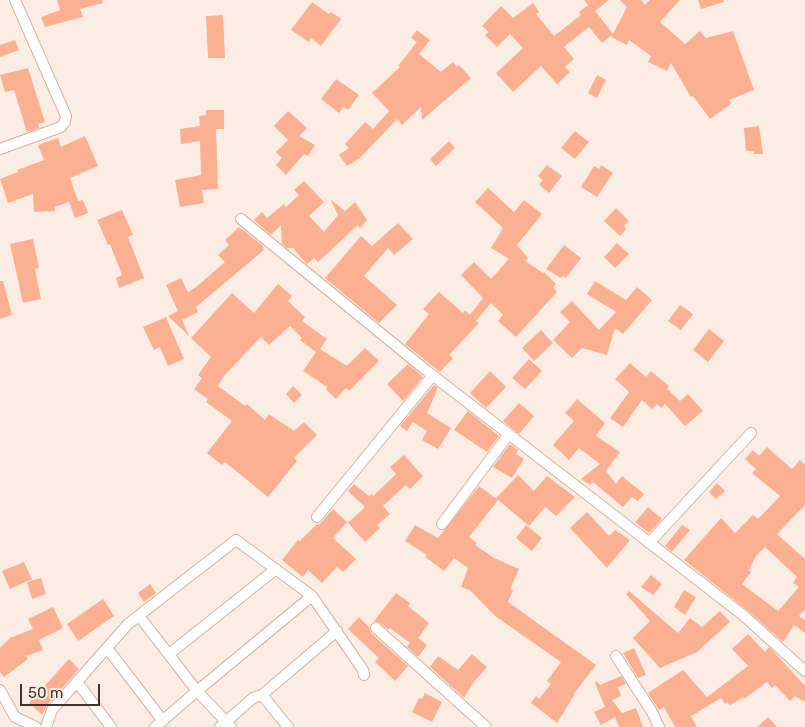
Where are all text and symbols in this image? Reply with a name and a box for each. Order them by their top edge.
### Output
scale bar [22,674,102,706]
text: 50 m [28,684,63,702]

